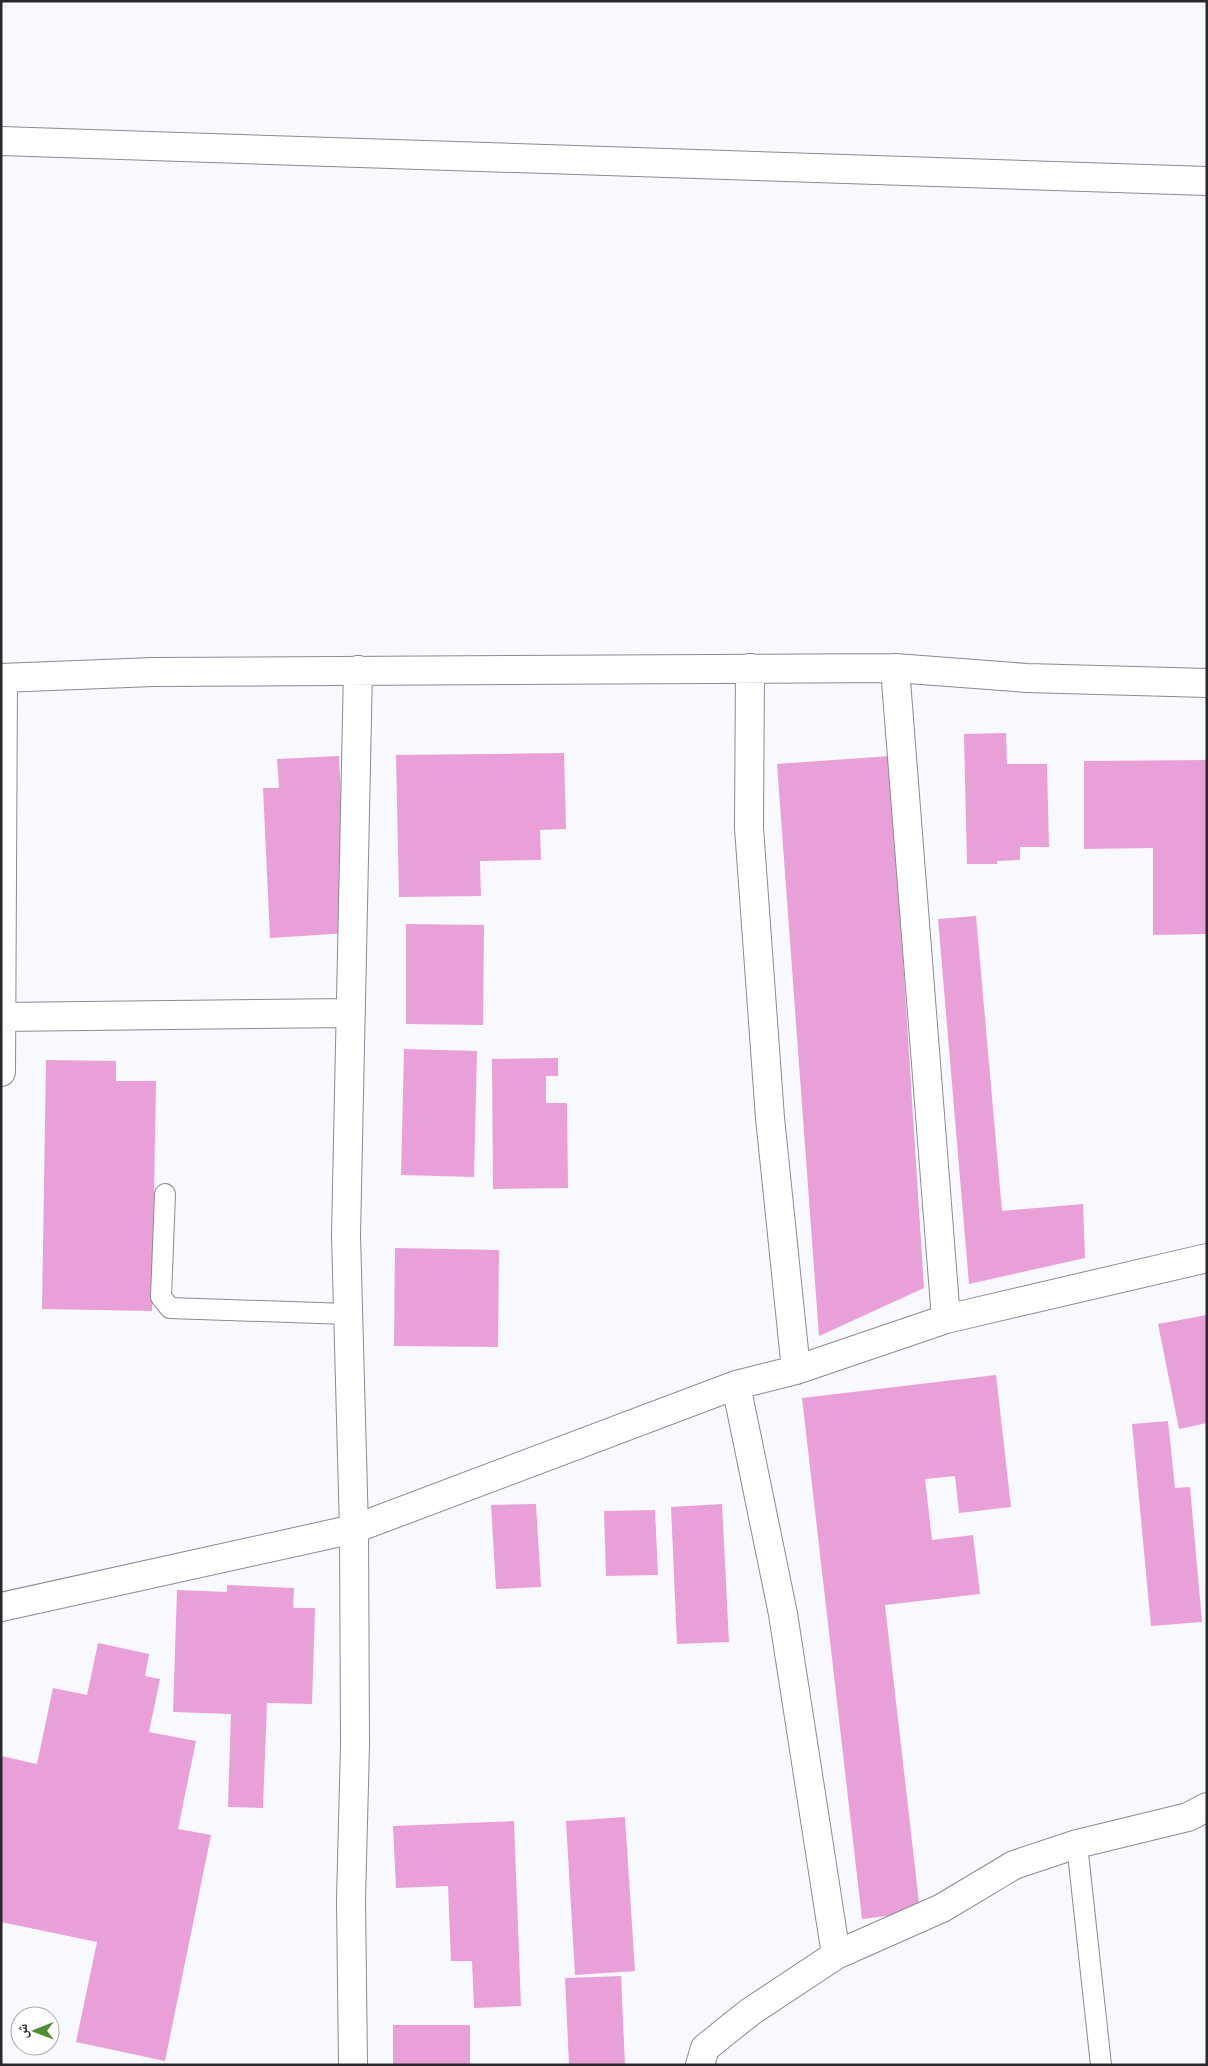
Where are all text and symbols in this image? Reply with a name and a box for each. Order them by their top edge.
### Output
north arrow [10,2006,60,2056]
text: ش [12,2023,32,2039]

